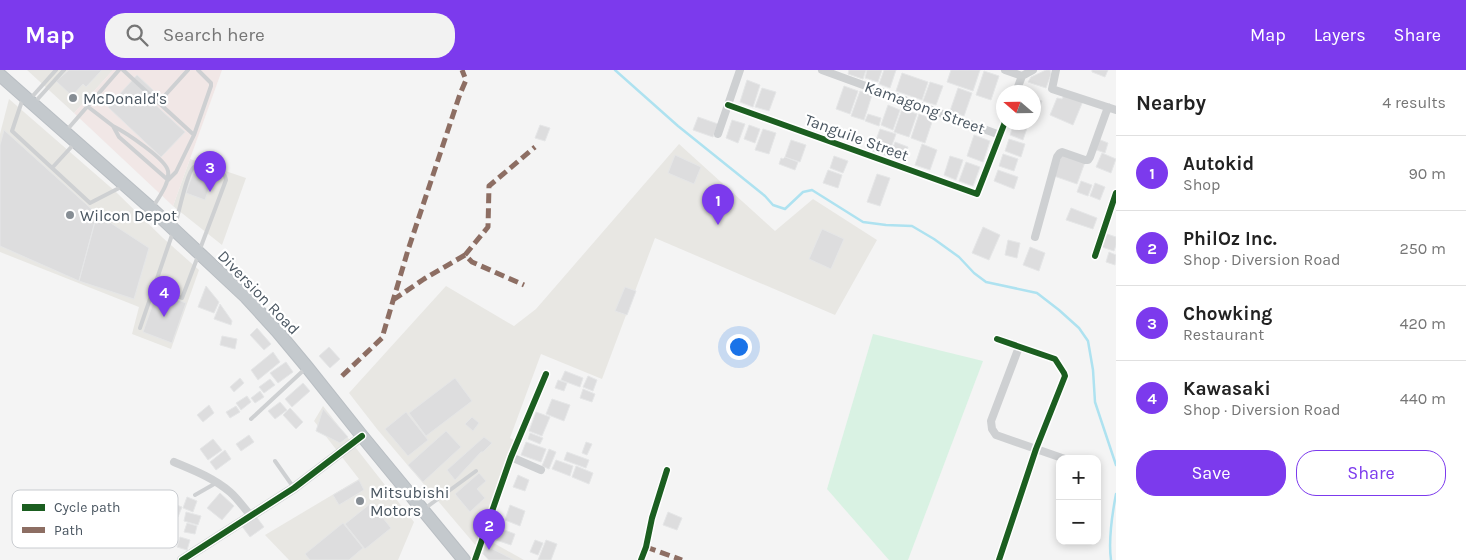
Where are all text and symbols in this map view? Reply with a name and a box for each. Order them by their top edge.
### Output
search box [105,13,455,58]
text: Map [25,21,75,49]
icon: search [123,21,151,49]
text: Search here [163,24,265,46]
text: Map [1250,24,1286,46]
text: Layers [1314,24,1366,46]
text: Share [1394,24,1441,46]
street label: Kamagong Street [862,77,988,138]
north arrow [996,85,1041,130]
place label: McDonald's [83,89,167,108]
text: Nearby [1136,91,1206,115]
marker: McDonald's [67,92,79,104]
text: 4 results [1382,93,1446,112]
street label: Tanguile Street [802,110,911,165]
pin: 3 [194,151,226,192]
text: Autokid [1183,153,1254,175]
text: 1 [1149,164,1155,183]
text: 90 m [1408,164,1446,183]
text: Shop [1183,175,1220,194]
pin: 1 [702,184,734,225]
place label: Wilcon Depot [80,206,177,225]
marker: Wilcon Depot [64,209,76,221]
text: PhilOz Inc. [1183,228,1277,250]
text: 2 [1147,239,1157,258]
text: 250 m [1399,239,1446,258]
street label: Diversion Road [214,246,304,338]
text: Shop · Diversion Road [1183,250,1340,269]
pin: 4 [148,276,180,317]
text: Chowking [1183,303,1272,325]
text: 3 [1147,314,1157,333]
text: 420 m [1400,314,1446,333]
text: Restaurant [1183,325,1264,344]
your location [726,334,752,360]
text: Kawasaki [1183,378,1271,400]
text: 4 [1147,389,1157,408]
text: 440 m [1400,389,1446,408]
text: Shop · Diversion Road [1183,400,1340,419]
button: Save [1136,450,1286,496]
button: Share [1296,450,1446,496]
map controls [1056,455,1101,545]
button: + [1056,455,1101,500]
place label: Mitsubishi Motors [370,483,450,520]
legend [12,490,178,548]
marker: Mitsubishi Motors [354,495,366,507]
text: Cycle path [54,499,120,516]
button: − [1056,500,1101,545]
pin: 2 [473,509,505,550]
text: Path [54,522,83,539]

